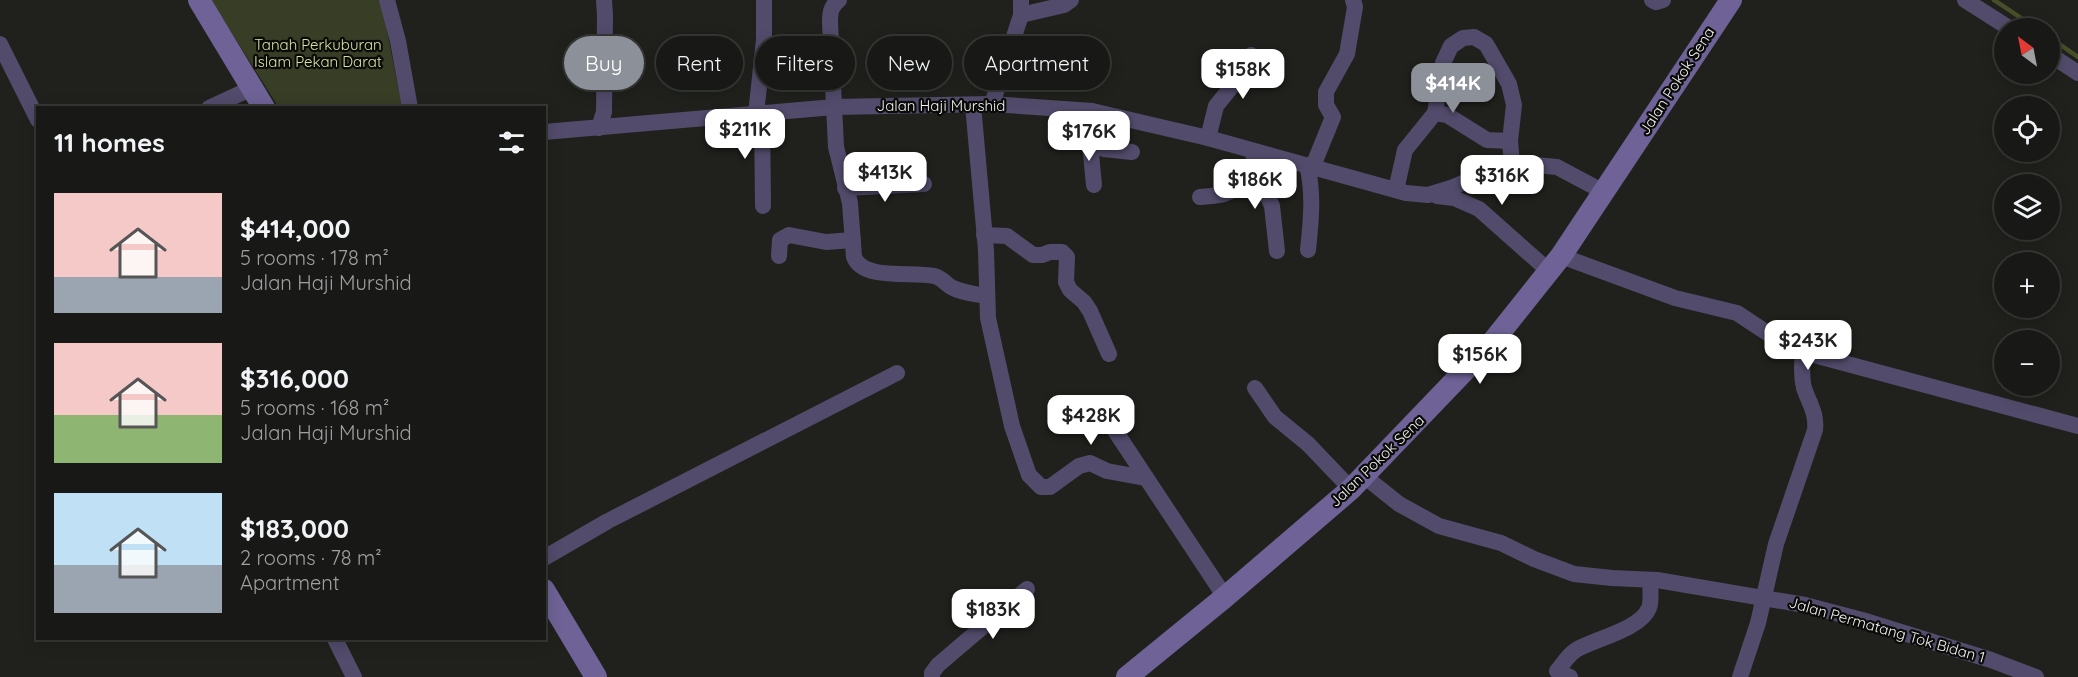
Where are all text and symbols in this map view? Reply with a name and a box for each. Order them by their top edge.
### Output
north arrow [1994,18,2060,84]
map controls [1994,18,2060,396]
street label: Jalan Pokok Sena [1635,23,1718,138]
park label: Tanah Perkuburan Islam Pekan Darat [254,35,382,71]
chip: Buy [564,36,644,90]
chip: Rent [656,36,743,90]
chip: Filters [755,36,855,90]
chip: New [867,36,952,90]
chip: Apartment [964,36,1110,90]
pin: $158K [1201,49,1285,100]
text: $158K [1215,56,1271,81]
pin: $414K [1411,63,1495,114]
text: $414K [1425,70,1481,95]
street label: Jalan Haji Murshid [877,96,1005,115]
button: locate [1994,96,2060,162]
pin: $211K [703,109,787,160]
pin: $176K [1047,111,1131,162]
text: $211K [719,116,771,141]
text: $176K [1062,118,1116,143]
text: 11 homes [54,126,165,159]
icon: filters [495,126,528,159]
pin: $413K [843,152,927,203]
pin: $316K [1460,155,1544,206]
text: $413K [858,159,912,184]
pin: $186K [1213,159,1297,210]
text: $316K [1475,162,1529,187]
text: $186K [1228,166,1282,191]
button: layers [1994,174,2060,240]
text: $414,000 [240,212,350,245]
icon: home [102,217,174,289]
text: 5 rooms · 178 m² [240,245,389,270]
button: + [1994,252,2060,318]
text: Jalan Haji Murshid [240,270,412,295]
pin: $243K [1766,320,1850,371]
text: $243K [1779,327,1837,352]
button: − [1994,330,2060,396]
pin: $156K [1438,334,1522,385]
text: $156K [1452,341,1508,366]
text: $316,000 [240,362,349,395]
icon: home [102,367,174,439]
text: 5 rooms · 168 m² [240,395,389,420]
pin: $428K [1049,395,1133,446]
text: $428K [1061,402,1121,427]
street label: Jalan Pokok Sena [1325,411,1428,511]
text: Jalan Haji Murshid [240,420,412,445]
text: $183,000 [240,512,349,545]
icon: home [102,517,174,589]
text: 2 rooms · 78 m² [240,545,382,570]
text: Apartment [240,570,340,595]
pin: $183K [951,589,1035,640]
street label: Jalan Permatang Tok Bidan 1 [1787,592,1987,667]
text: $183K [966,596,1020,621]

